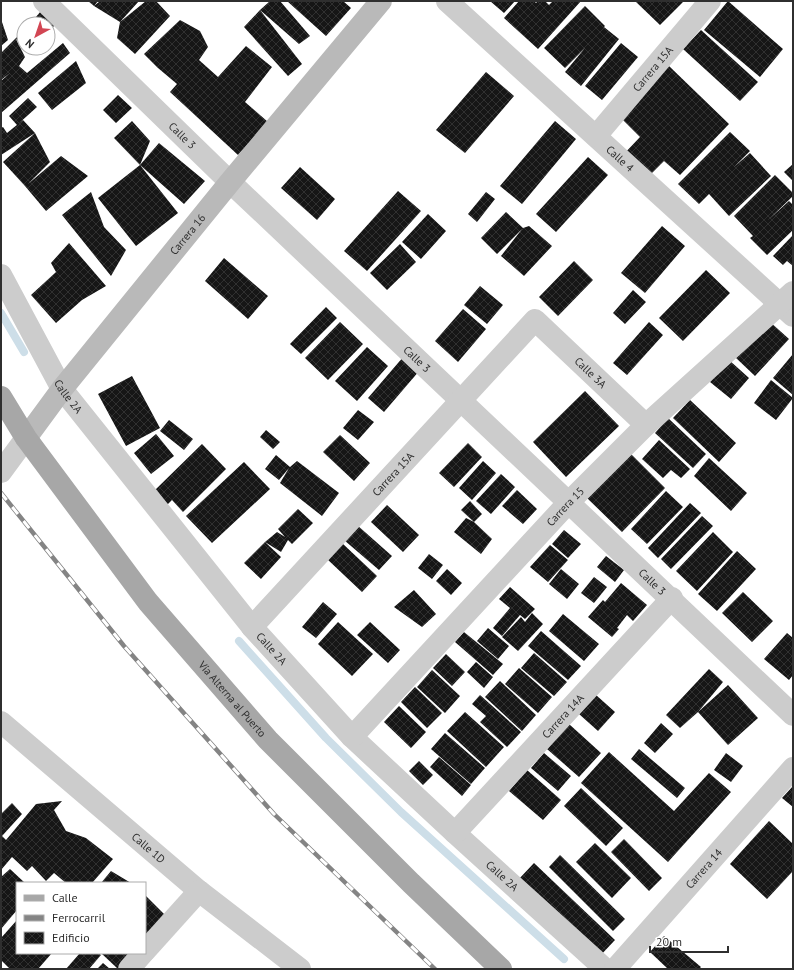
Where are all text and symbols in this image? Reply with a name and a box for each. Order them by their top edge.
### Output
north arrow [16,16,56,56]
text: N [22,36,37,51]
street label: Carrera 15A [630,43,676,94]
street label: Calle 3 [166,119,199,152]
street label: Calle 4 [603,142,637,175]
street label: Carrera 16 [167,211,208,258]
street label: Calle 3 [400,343,434,375]
street label: Calle 3A [572,354,610,391]
street label: Calle 2A [51,377,86,417]
street label: Carrera 15A [369,449,417,499]
street label: Carrera 15 [543,484,587,529]
street label: Calle 3 [636,565,669,598]
street label: Calle 2A [253,629,290,668]
street label: Vía Alterna al Puerto [195,657,269,740]
street label: Carrera 14A [539,691,587,741]
street label: Calle 1D [129,830,168,866]
street label: Carrera 14 [682,846,725,892]
street label: Calle 2A [483,858,522,894]
legend [16,882,146,954]
text: Calle [52,890,78,905]
text: Ferrocarril [52,910,106,925]
scale bar [650,928,728,954]
text: Edificio [52,930,90,945]
text: 20 m [656,934,682,949]

